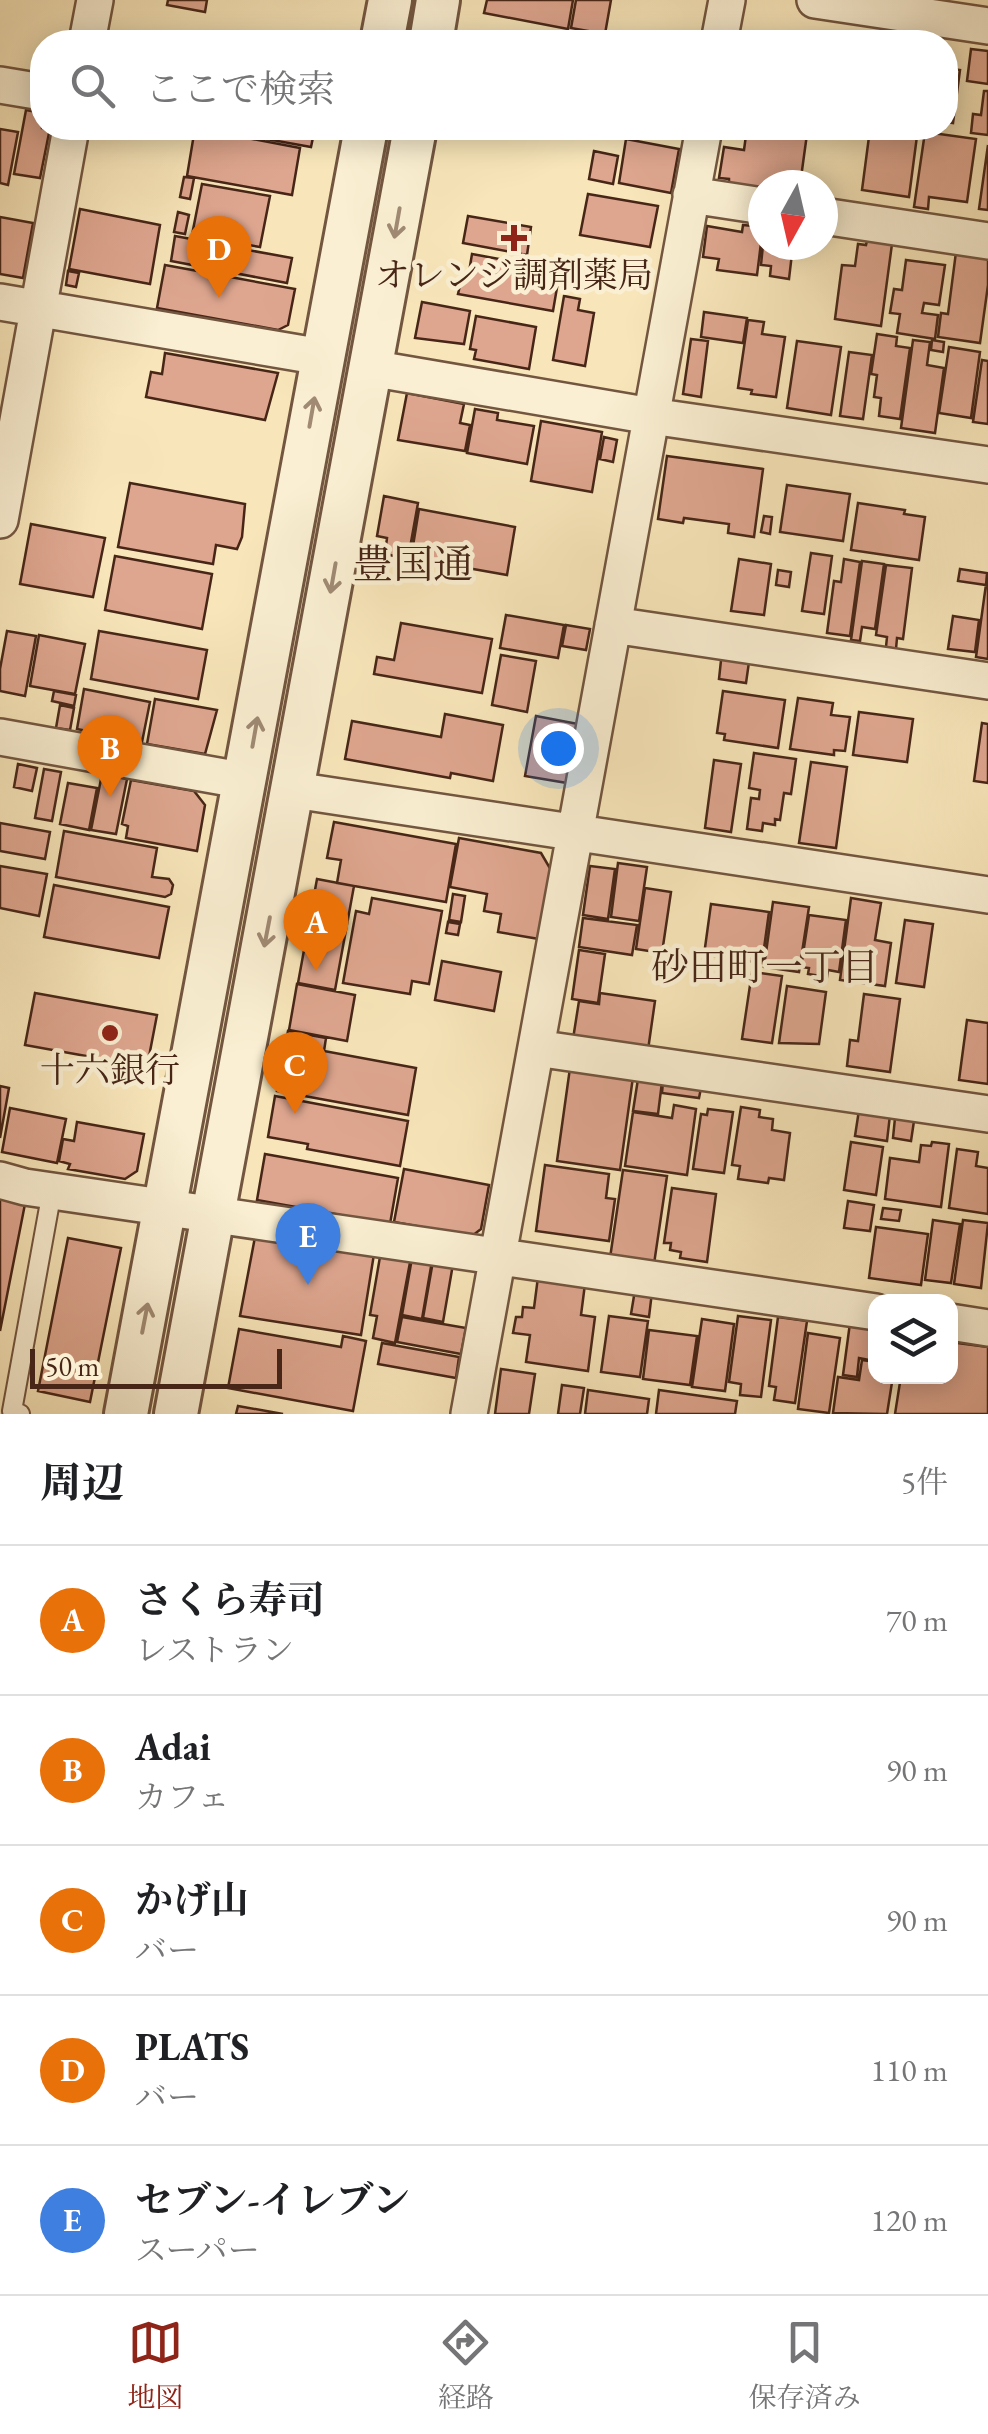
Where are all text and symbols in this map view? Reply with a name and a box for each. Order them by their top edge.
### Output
search box [30,30,958,140]
icon: search [65,58,120,113]
text: ここで検索 [145,64,335,113]
north arrow [748,170,838,260]
one-way arrow [387,207,406,239]
pin: D [186,216,252,298]
marker: オレンジ調剤薬局 [503,227,525,249]
place label: オレンジ調剤薬局 [375,252,653,297]
one-way arrow [303,396,322,429]
district label: 豊国通 [353,538,473,590]
one-way arrow [322,561,341,593]
pin: B [78,714,142,797]
one-way arrow [246,716,265,749]
your location [533,723,584,774]
pin: A [284,888,348,971]
one-way arrow [257,915,276,947]
district label: 砂田町一丁目 [651,942,879,991]
marker: 十六銀行 [99,1022,121,1044]
pin: C [262,1032,328,1114]
place label: 十六銀行 [40,1047,180,1092]
pin: E [276,1202,340,1285]
map controls [868,1294,958,1384]
button: layers [868,1294,958,1384]
one-way arrow [136,1303,155,1335]
scale bar [30,1344,282,1388]
text: 50 m [45,1348,99,1384]
text: 周辺 [40,1455,124,1510]
text: 5件 [901,1461,948,1503]
text: さくら寿司 [135,1575,325,1624]
text: A [61,1599,84,1641]
text: 70 m [886,1599,948,1641]
text: レストラン [135,1629,294,1671]
text: Adai [135,1722,211,1771]
text: B [62,1749,83,1791]
text: 90 m [886,1749,948,1791]
text: カフェ [135,1776,229,1818]
text: かげ山 [135,1875,249,1924]
text: C [61,1899,84,1941]
text: 90 m [886,1899,948,1941]
text: バー [135,1929,199,1971]
text: PLATS [135,2022,249,2071]
text: D [60,2049,85,2091]
text: 110 m [871,2049,948,2091]
text: バー [135,2076,199,2118]
text: セブン-イレブン [135,2175,410,2224]
text: E [63,2199,82,2241]
text: 120 m [871,2199,948,2241]
text: スーパー [135,2229,260,2271]
tab: 地図 [127,2315,183,2415]
tab: 経路 [438,2315,494,2415]
tab: 保存済み [749,2315,861,2415]

